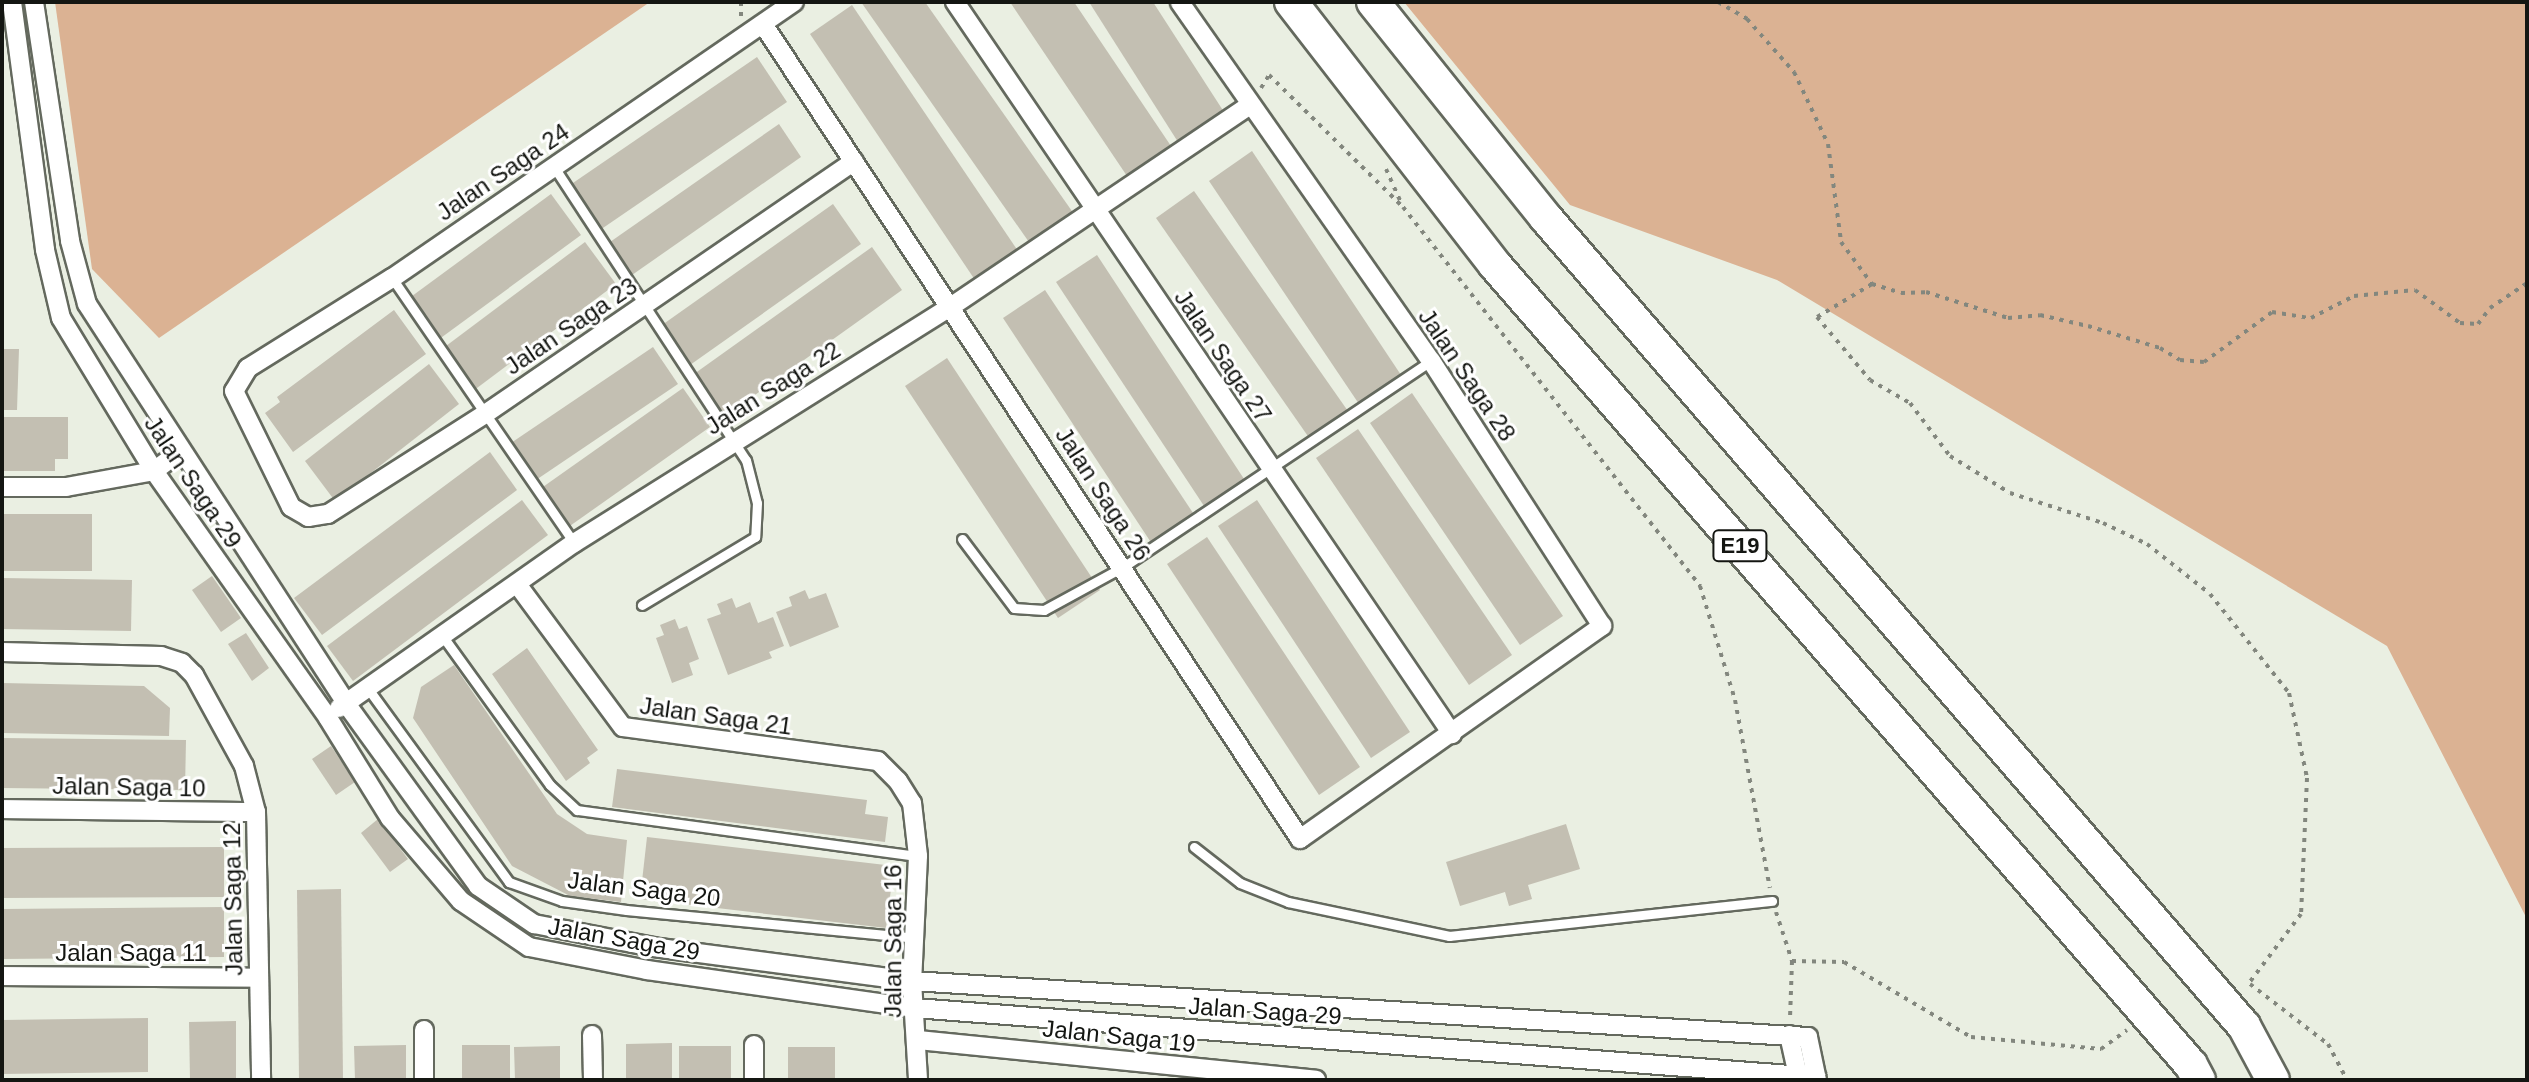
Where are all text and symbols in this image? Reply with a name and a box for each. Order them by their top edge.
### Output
street label: Jalan Saga 24 [431,117,575,227]
street label: Jalan Saga 23 [499,271,643,381]
street label: Jalan Saga 27 [1168,284,1278,428]
street label: Jalan Saga 28 [1412,303,1522,447]
street label: Jalan Saga 22 [700,335,846,441]
street label: Jalan Saga 29 [138,410,248,554]
street label: Jalan Saga 26 [1049,422,1157,566]
road number: E19 [1712,528,1768,564]
street label: Jalan Saga 21 [638,691,794,741]
street label: Jalan Saga 10 [52,771,206,803]
street label: Jalan Saga 12 [217,822,249,976]
street label: Jalan Saga 16 [879,864,907,1018]
street label: Jalan Saga 20 [566,865,722,913]
street label: Jalan Saga 29 [546,911,702,967]
street label: Jalan Saga 11 [55,939,207,967]
street label: Jalan Saga 29 [1187,991,1343,1031]
street label: Jalan Saga 19 [1041,1014,1197,1058]

